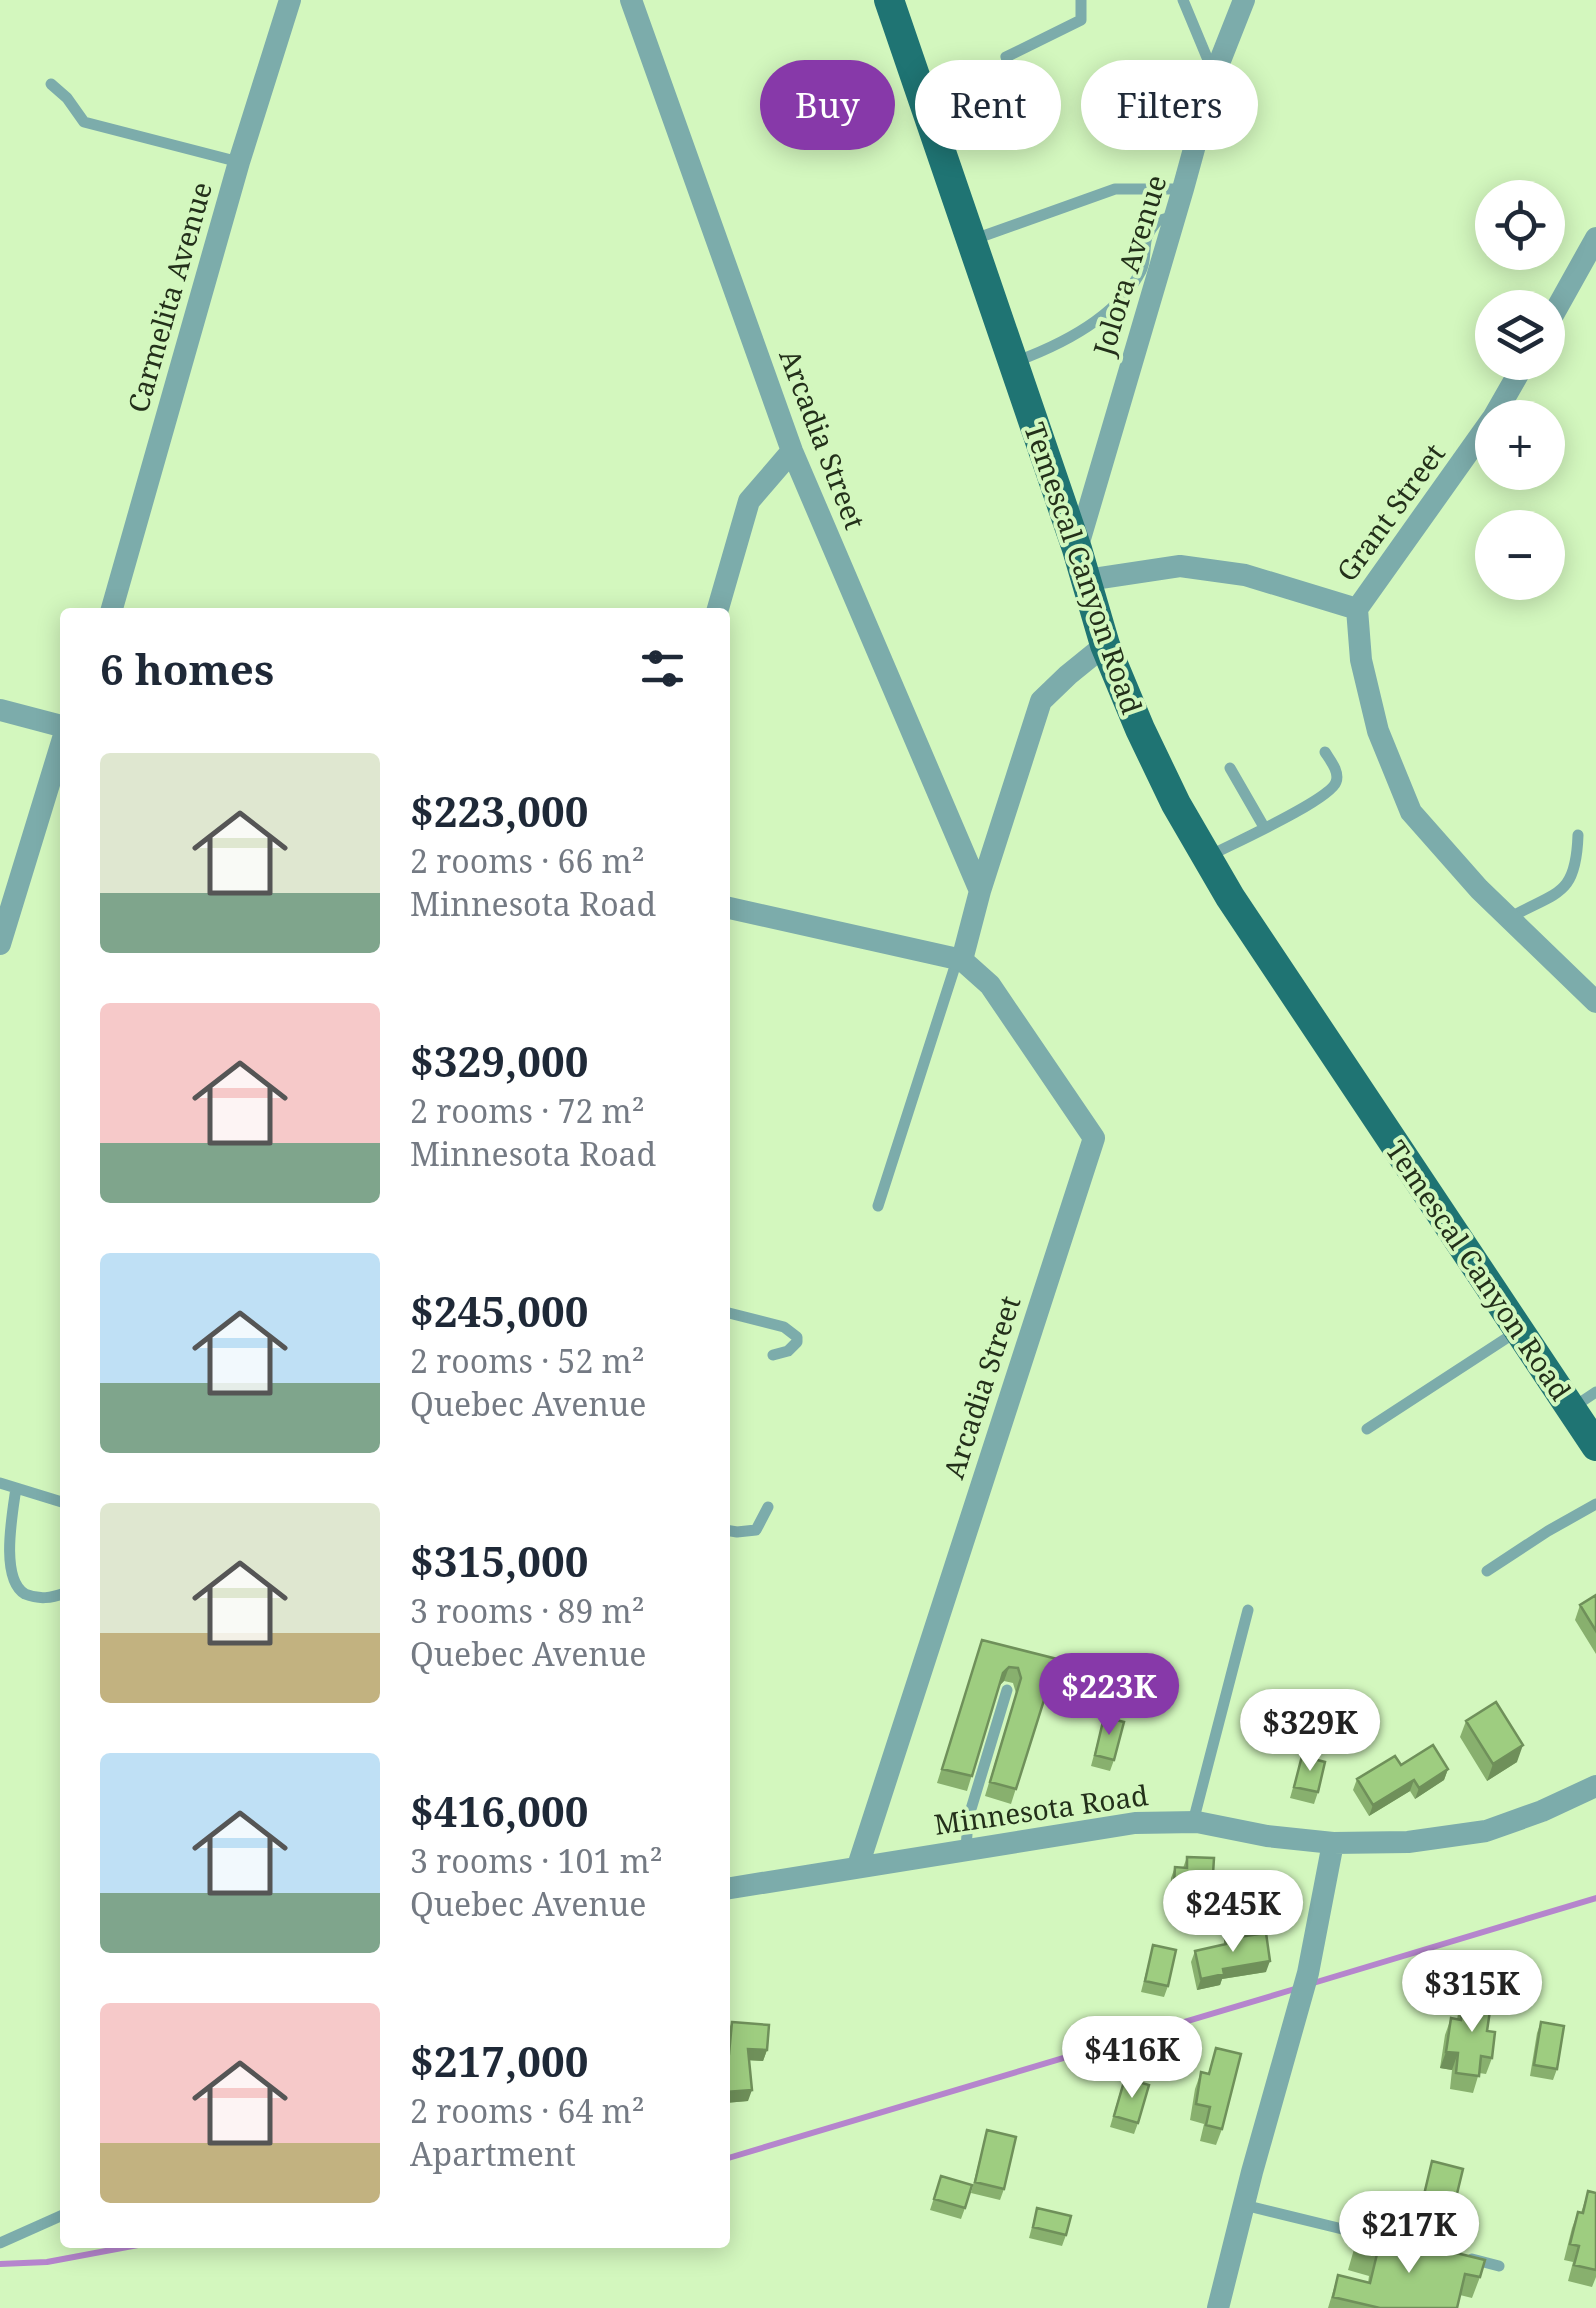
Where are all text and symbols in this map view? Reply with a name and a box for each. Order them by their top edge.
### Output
chip: Buy [760,60,895,150]
chip: Rent [915,60,1061,150]
chip: Filters [1081,60,1258,150]
street label: Jolora Avenue [1083,170,1174,361]
street label: Carmelita Avenue [118,177,220,417]
map controls [1475,180,1565,600]
button: locate [1475,180,1565,270]
button: layers [1475,290,1565,380]
street label: Arcadia Street [771,344,875,535]
button: + [1475,400,1565,490]
street label: Temescal Canyon Road [1016,417,1152,719]
street label: Grant Street [1327,435,1453,589]
button: − [1475,510,1565,600]
text: 6 homes [100,640,274,697]
icon: filters [635,641,690,696]
text: $223,000 [410,782,588,839]
icon: home [180,793,300,913]
text: 2 rooms · 66 m² [410,839,645,882]
text: Minnesota Road [410,882,656,925]
text: $329,000 [410,1032,588,1089]
icon: home [180,1043,300,1163]
text: 2 rooms · 72 m² [410,1089,645,1132]
text: Minnesota Road [410,1132,656,1175]
street label: Temescal Canyon Road [1378,1133,1580,1407]
text: $245,000 [410,1282,588,1339]
street label: Arcadia Street [934,1291,1028,1483]
icon: home [180,1293,300,1413]
text: 2 rooms · 52 m² [410,1339,645,1382]
text: Quebec Avenue [410,1382,646,1425]
text: $315,000 [410,1532,588,1589]
icon: home [180,1543,300,1663]
text: 3 rooms · 89 m² [410,1589,645,1632]
text: Quebec Avenue [410,1632,646,1675]
pin: $223K [1039,1653,1179,1738]
text: $223K [1061,1664,1157,1707]
pin: $329K [1240,1689,1380,1774]
text: $329K [1262,1700,1358,1743]
street label: Minnesota Road [932,1775,1150,1843]
text: $416,000 [410,1782,588,1839]
icon: home [180,1793,300,1913]
text: 3 rooms · 101 m² [410,1839,663,1882]
pin: $245K [1163,1870,1303,1955]
text: $245K [1185,1881,1281,1924]
text: Quebec Avenue [410,1882,646,1925]
pin: $315K [1402,1950,1542,2035]
text: $315K [1424,1961,1520,2004]
pin: $416K [1062,2016,1202,2101]
text: $416K [1084,2027,1180,2070]
text: $217,000 [410,2032,588,2089]
icon: home [180,2043,300,2163]
text: 2 rooms · 64 m² [410,2089,645,2132]
text: Apartment [410,2132,576,2175]
pin: $217K [1339,2191,1479,2276]
text: $217K [1361,2202,1457,2245]

